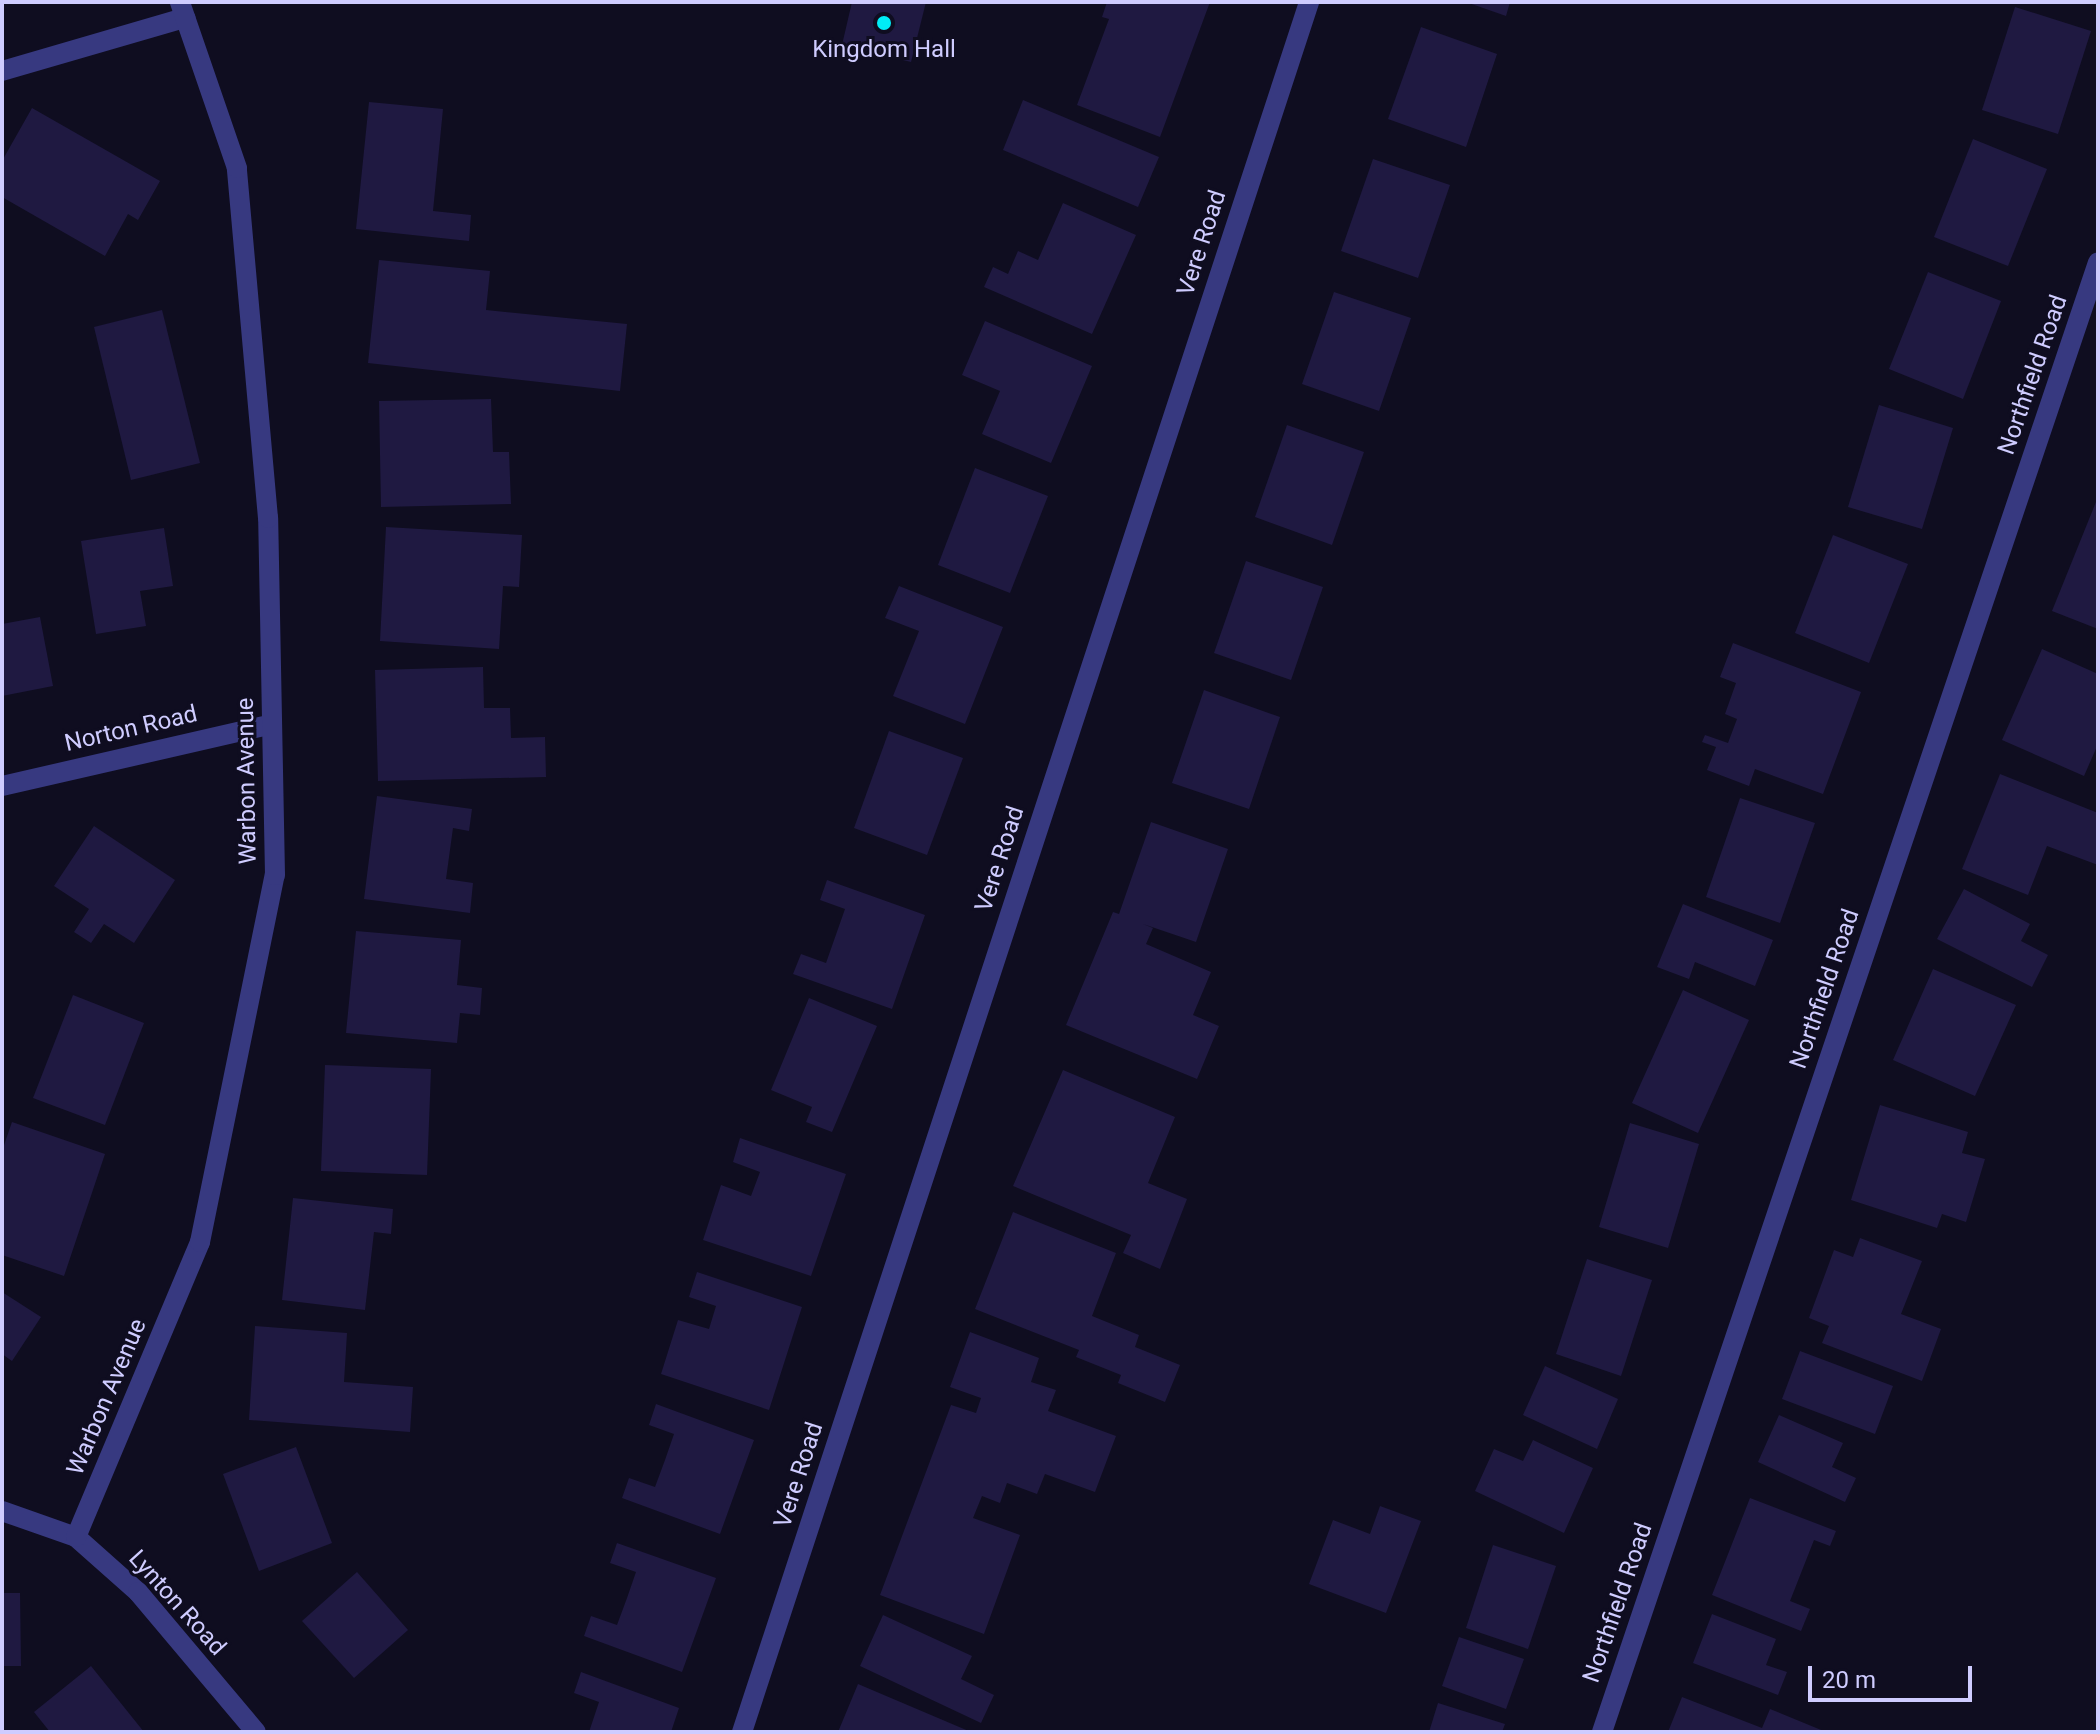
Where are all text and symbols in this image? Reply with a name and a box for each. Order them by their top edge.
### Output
marker: Kingdom Hall [875,14,893,32]
place label: Kingdom Hall [812,36,956,64]
street label: Vere Road [1171,187,1233,299]
street label: Northfield Road [1992,291,2074,459]
street label: Warbon Avenue [231,697,263,865]
street label: Norton Road [62,700,200,758]
street label: Vere Road [969,803,1031,915]
street label: Northfield Road [1784,905,1866,1073]
street label: Warbon Avenue [61,1315,153,1479]
street label: Vere Road [768,1419,830,1531]
street label: Northfield Road [1577,1519,1659,1687]
street label: Lynton Road [122,1544,232,1662]
scale bar [1812,1650,1976,1700]
text: 20 m [1822,1666,1876,1694]

